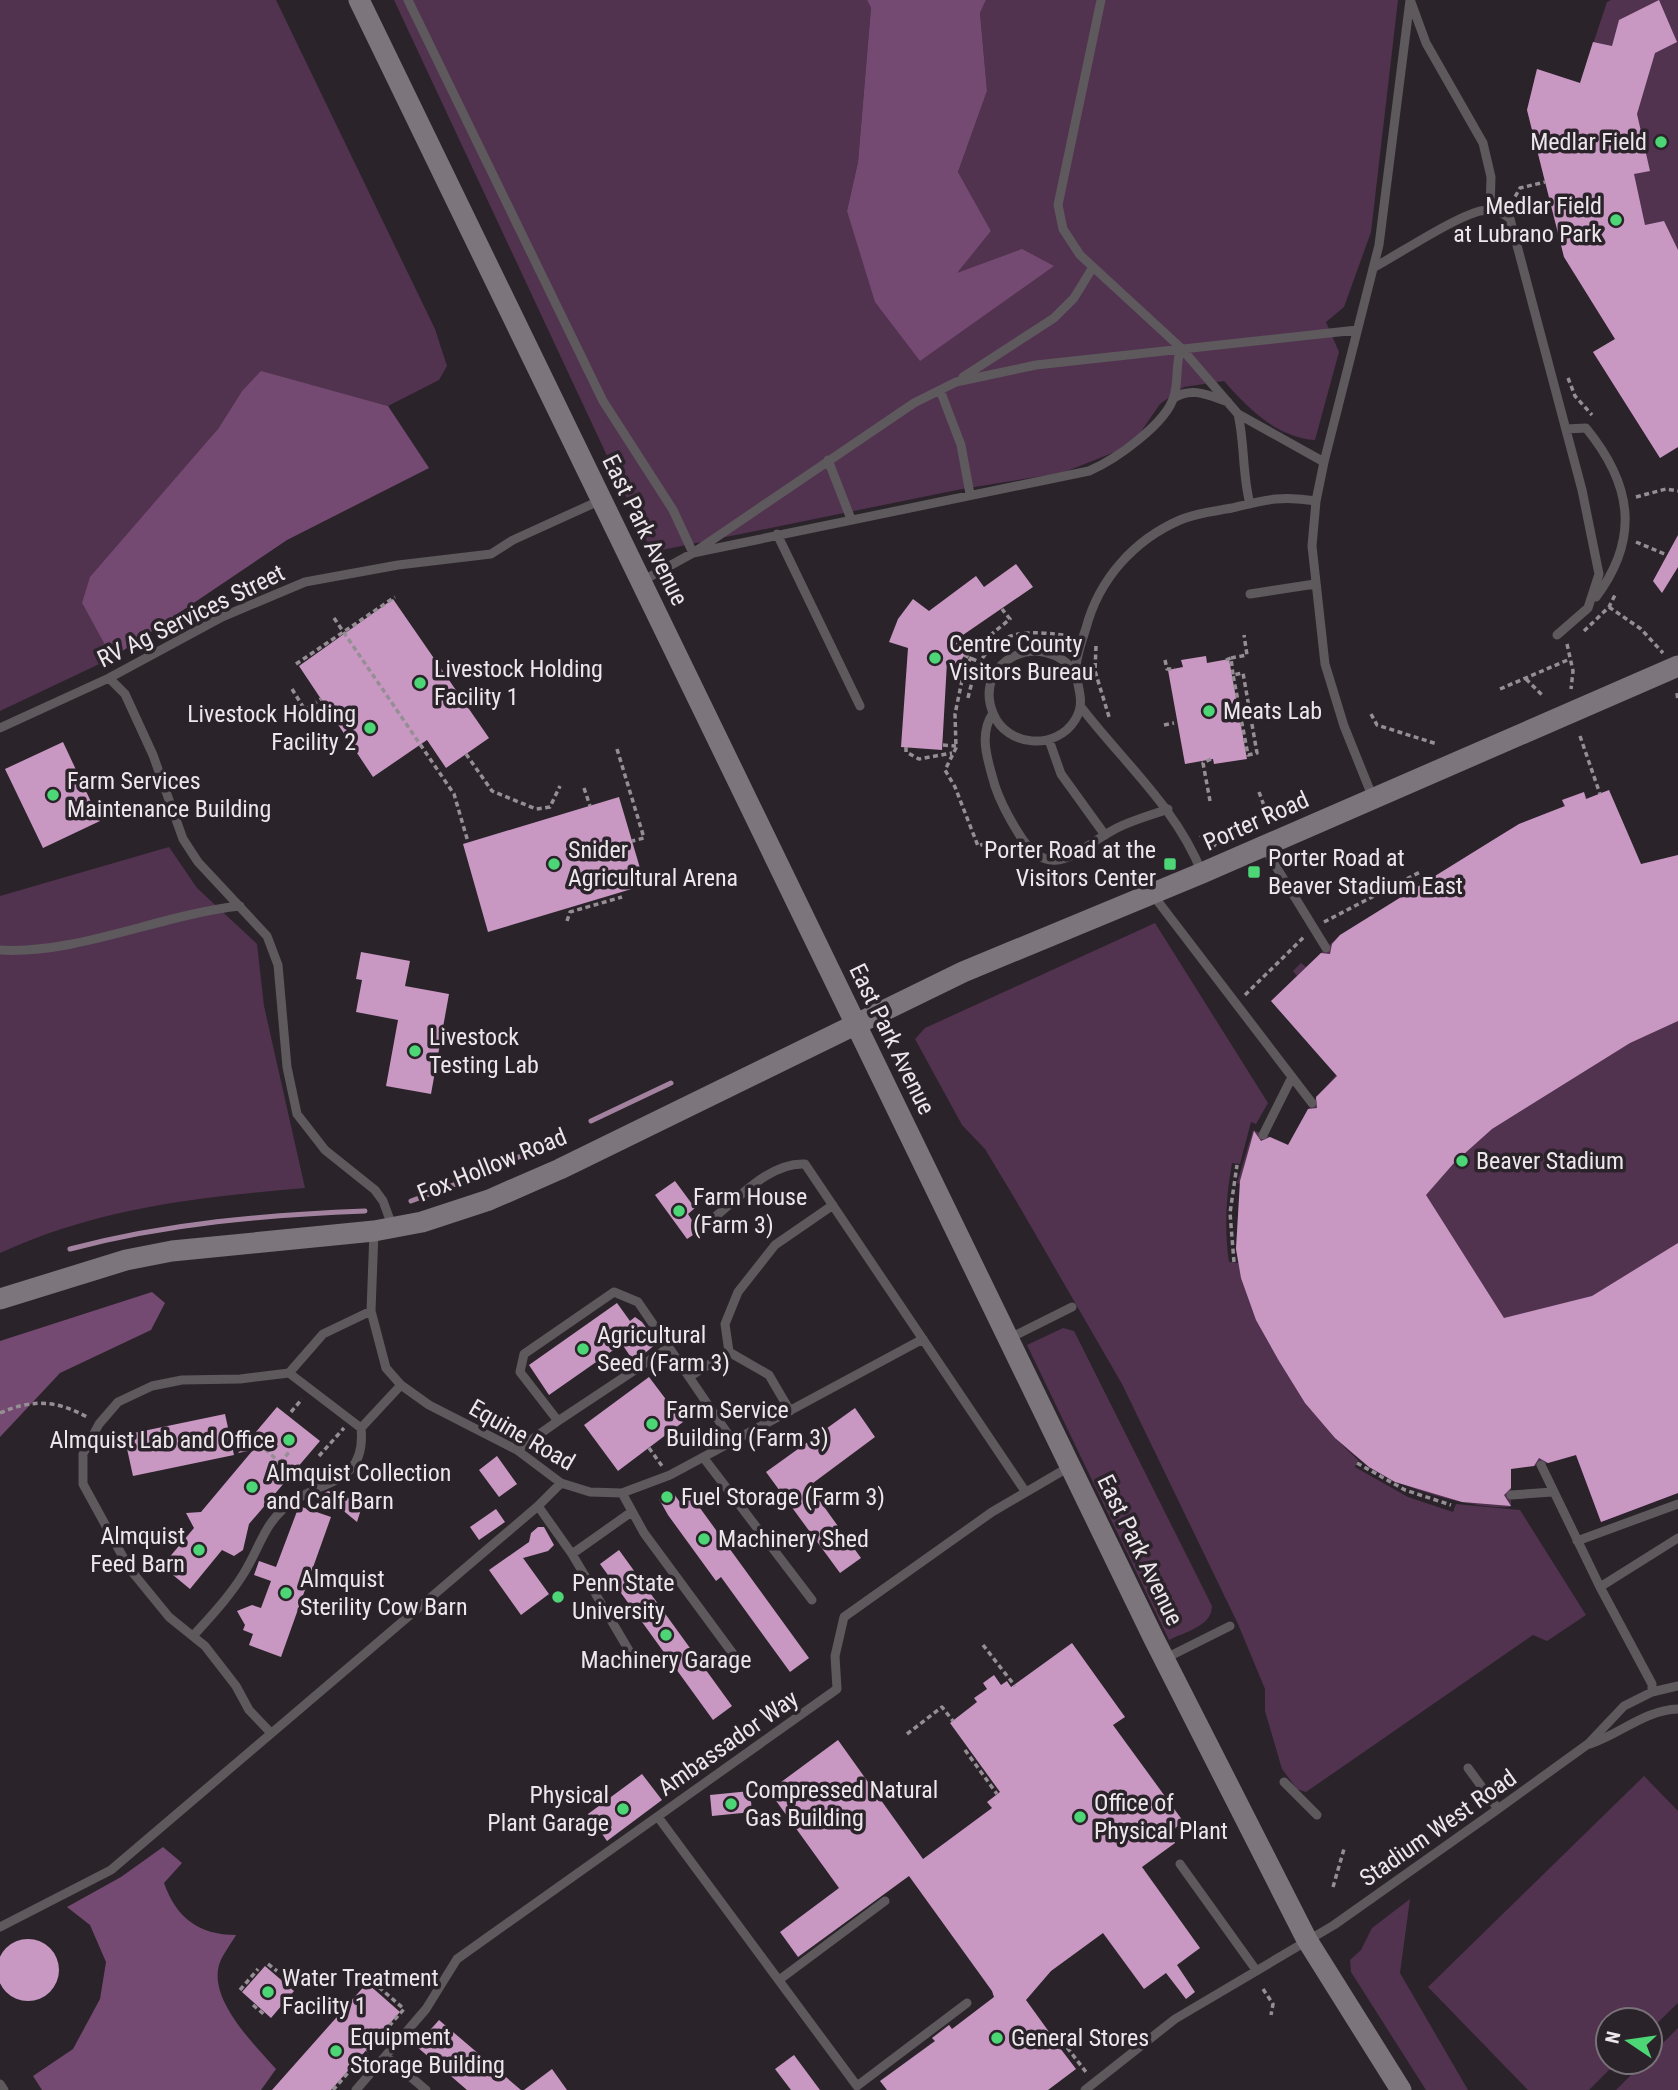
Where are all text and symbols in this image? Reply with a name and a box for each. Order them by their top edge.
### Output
place label: Medlar Field [1530,128,1647,156]
marker: Medlar Field [1653,134,1669,150]
place label: Medlar Field at Lubrano Park [1453,192,1602,248]
marker: Medlar Field at Lubrano Park [1608,212,1624,228]
street label: East Park Avenue [596,450,694,610]
street label: RV Ag Services Street [93,559,289,673]
place label: Centre County Visitors Bureau [949,630,1093,686]
marker: Centre County Visitors Bureau [927,650,943,666]
place label: Livestock Holding Facility 1 [434,655,603,711]
marker: Livestock Holding Facility 1 [412,675,428,691]
place label: Meats Lab [1223,697,1322,725]
place label: Livestock Holding Facility 2 [187,700,356,756]
marker: Meats Lab [1201,703,1217,719]
marker: Livestock Holding Facility 2 [362,720,378,736]
place label: Farm Services Maintenance Building [67,767,271,823]
street label: Porter Road [1199,785,1313,857]
marker: Farm Services Maintenance Building [45,787,61,803]
place label: Snider Agricultural Arena [568,836,738,892]
place label: Porter Road at the Visitors Center [984,836,1156,892]
place label: Porter Road at Beaver Stadium East [1268,844,1463,900]
marker: Snider Agricultural Arena [546,856,562,872]
marker: Porter Road at the Visitors Center [1162,856,1178,872]
marker: Porter Road at Beaver Stadium East [1246,864,1262,880]
street label: East Park Avenue [843,959,941,1119]
place label: Livestock Testing Lab [429,1023,539,1079]
marker: Livestock Testing Lab [407,1043,423,1059]
street label: Fox Hollow Road [413,1122,571,1208]
place label: Beaver Stadium [1476,1147,1624,1175]
marker: Beaver Stadium [1454,1153,1470,1169]
place label: Farm House (Farm 3) [693,1183,807,1239]
marker: Farm House (Farm 3) [671,1203,687,1219]
place label: Agricultural Seed (Farm 3) [597,1321,730,1377]
marker: Agricultural Seed (Farm 3) [575,1341,591,1357]
street label: Equine Road [464,1394,580,1476]
place label: Farm Service Building (Farm 3) [666,1396,829,1452]
marker: Farm Service Building (Farm 3) [644,1416,660,1432]
place label: Almquist Lab and Office [49,1426,275,1454]
marker: Almquist Lab and Office [281,1432,297,1448]
place label: Almquist Collection and Calf Barn [266,1459,451,1515]
street label: East Park Avenue [1091,1470,1189,1630]
marker: Almquist Collection and Calf Barn [244,1479,260,1495]
place label: Fuel Storage (Farm 3) [681,1483,885,1511]
marker: Fuel Storage (Farm 3) [659,1489,675,1505]
place label: Almquist Feed Barn [90,1522,185,1578]
place label: Machinery Shed [718,1525,869,1553]
marker: Machinery Shed [696,1531,712,1547]
marker: Almquist Feed Barn [191,1542,207,1558]
place label: Almquist Sterility Cow Barn [300,1565,468,1621]
place label: Penn State University [572,1569,675,1625]
marker: Almquist Sterility Cow Barn [278,1585,294,1601]
marker: Penn State University [550,1589,566,1605]
marker: Machinery Garage [658,1627,674,1643]
place label: Machinery Garage [581,1646,751,1674]
street label: Ambassador Way [653,1684,803,1802]
street label: Stadium West Road [1354,1764,1522,1892]
place label: Compressed Natural Gas Building [745,1776,938,1832]
place label: Physical Plant Garage [487,1781,609,1837]
place label: Office of Physical Plant [1094,1789,1228,1845]
marker: Compressed Natural Gas Building [723,1796,739,1812]
marker: Physical Plant Garage [615,1801,631,1817]
marker: Office of Physical Plant [1072,1809,1088,1825]
place label: Water Treatment Facility 1 [282,1964,439,2020]
marker: Water Treatment Facility 1 [260,1984,276,2000]
north arrow [1594,2006,1664,2076]
place label: Equipment Storage Building [350,2023,505,2079]
place label: General Stores [1011,2024,1149,2052]
text: N [1600,2029,1625,2046]
marker: General Stores [989,2030,1005,2046]
marker: Equipment Storage Building [328,2043,344,2059]

